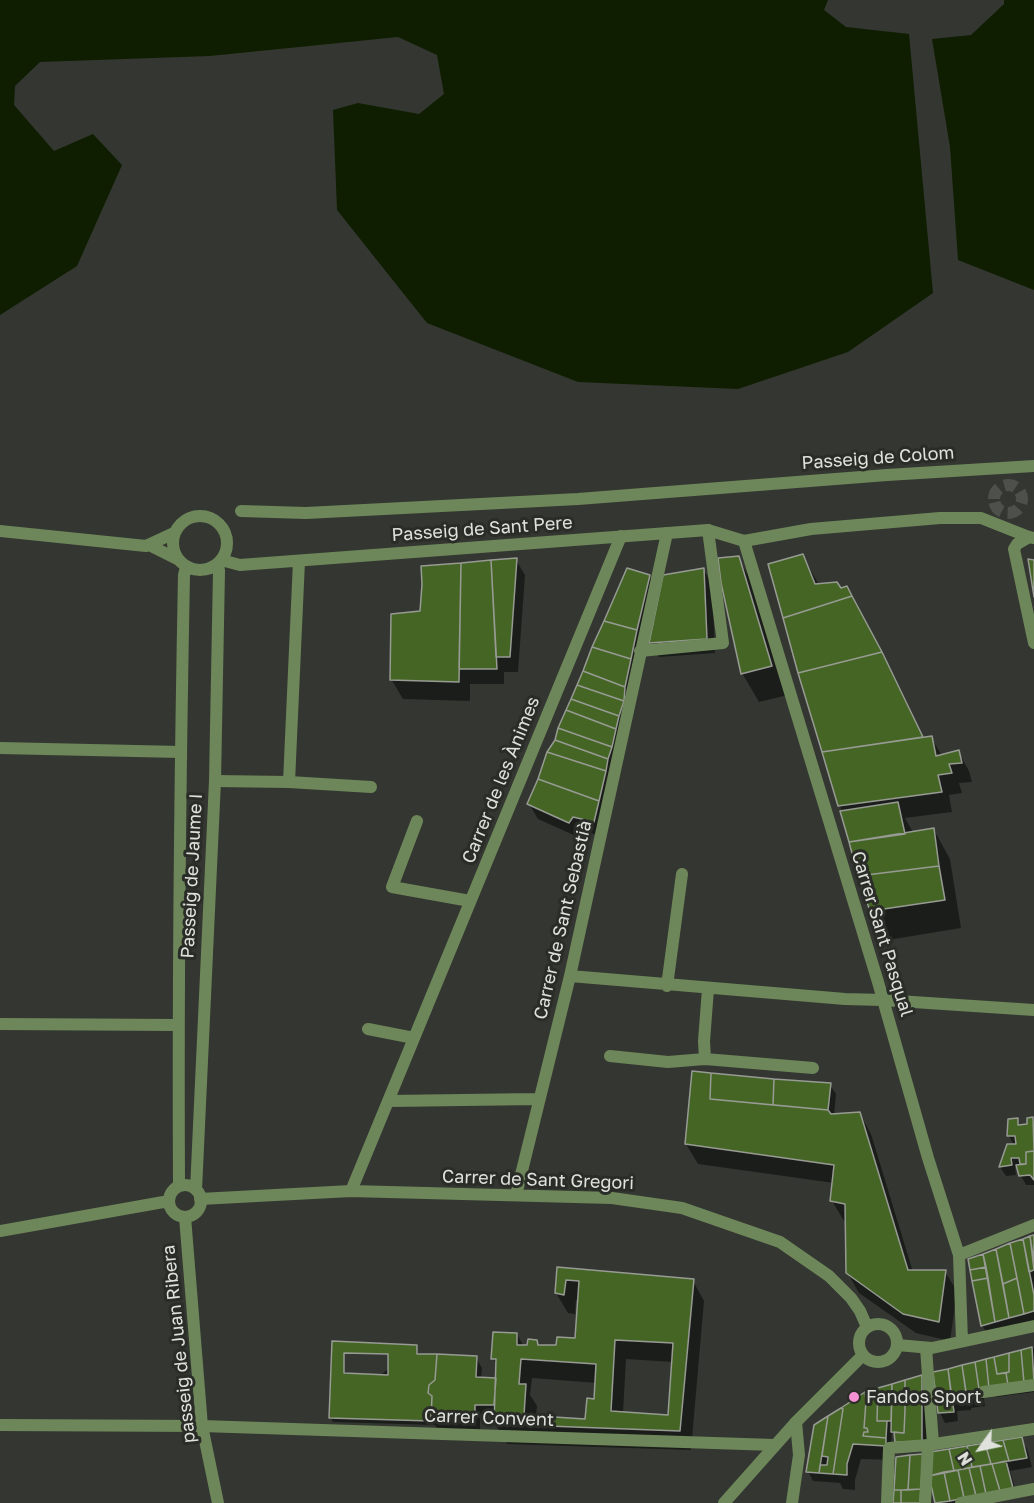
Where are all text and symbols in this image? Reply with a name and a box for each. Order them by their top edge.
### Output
street label: Passeig de Colom [801,442,955,474]
street label: Passeig de Sant Pere [391,512,573,546]
street label: Carrer de les Ànimes [458,693,544,867]
street label: Passeig de Jaume I [177,793,207,959]
street label: Carrer de Sant Sebastià [530,818,596,1022]
street label: Carrer Sant Pasqual [847,849,917,1019]
street label: Carrer de Sant Gregori [442,1166,634,1194]
street label: passeig de Juan Ribera [158,1244,200,1444]
place label: Fandos Sport [866,1386,981,1408]
marker: Fandos Sport [847,1390,861,1404]
street label: Carrer Convent [424,1405,554,1431]
north arrow [950,1419,1010,1479]
text: N [953,1448,977,1469]

